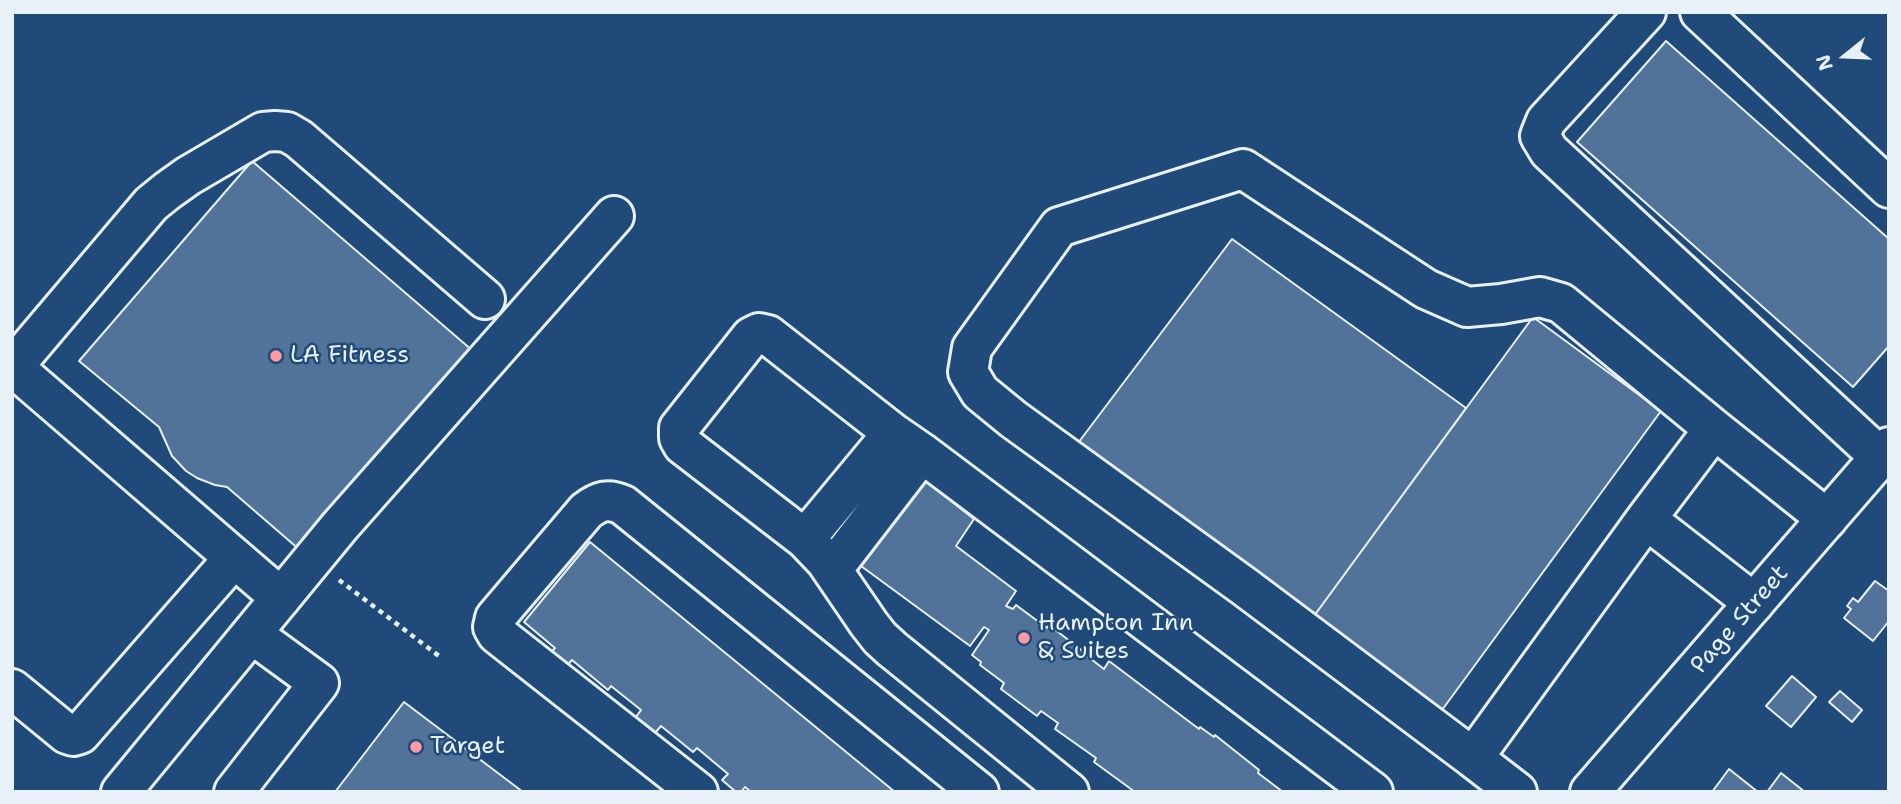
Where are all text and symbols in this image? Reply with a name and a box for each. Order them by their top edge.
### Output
north arrow [1810,21,1880,91]
text: N [1810,52,1839,74]
place label: LA Fitness [290,342,409,370]
marker: LA Fitness [268,348,284,364]
street label: Page Street [1685,560,1795,680]
place label: Hampton Inn & Suites [1038,610,1193,666]
marker: Hampton Inn & Suites [1016,630,1032,646]
place label: Target [430,733,505,761]
marker: Target [408,739,424,755]

